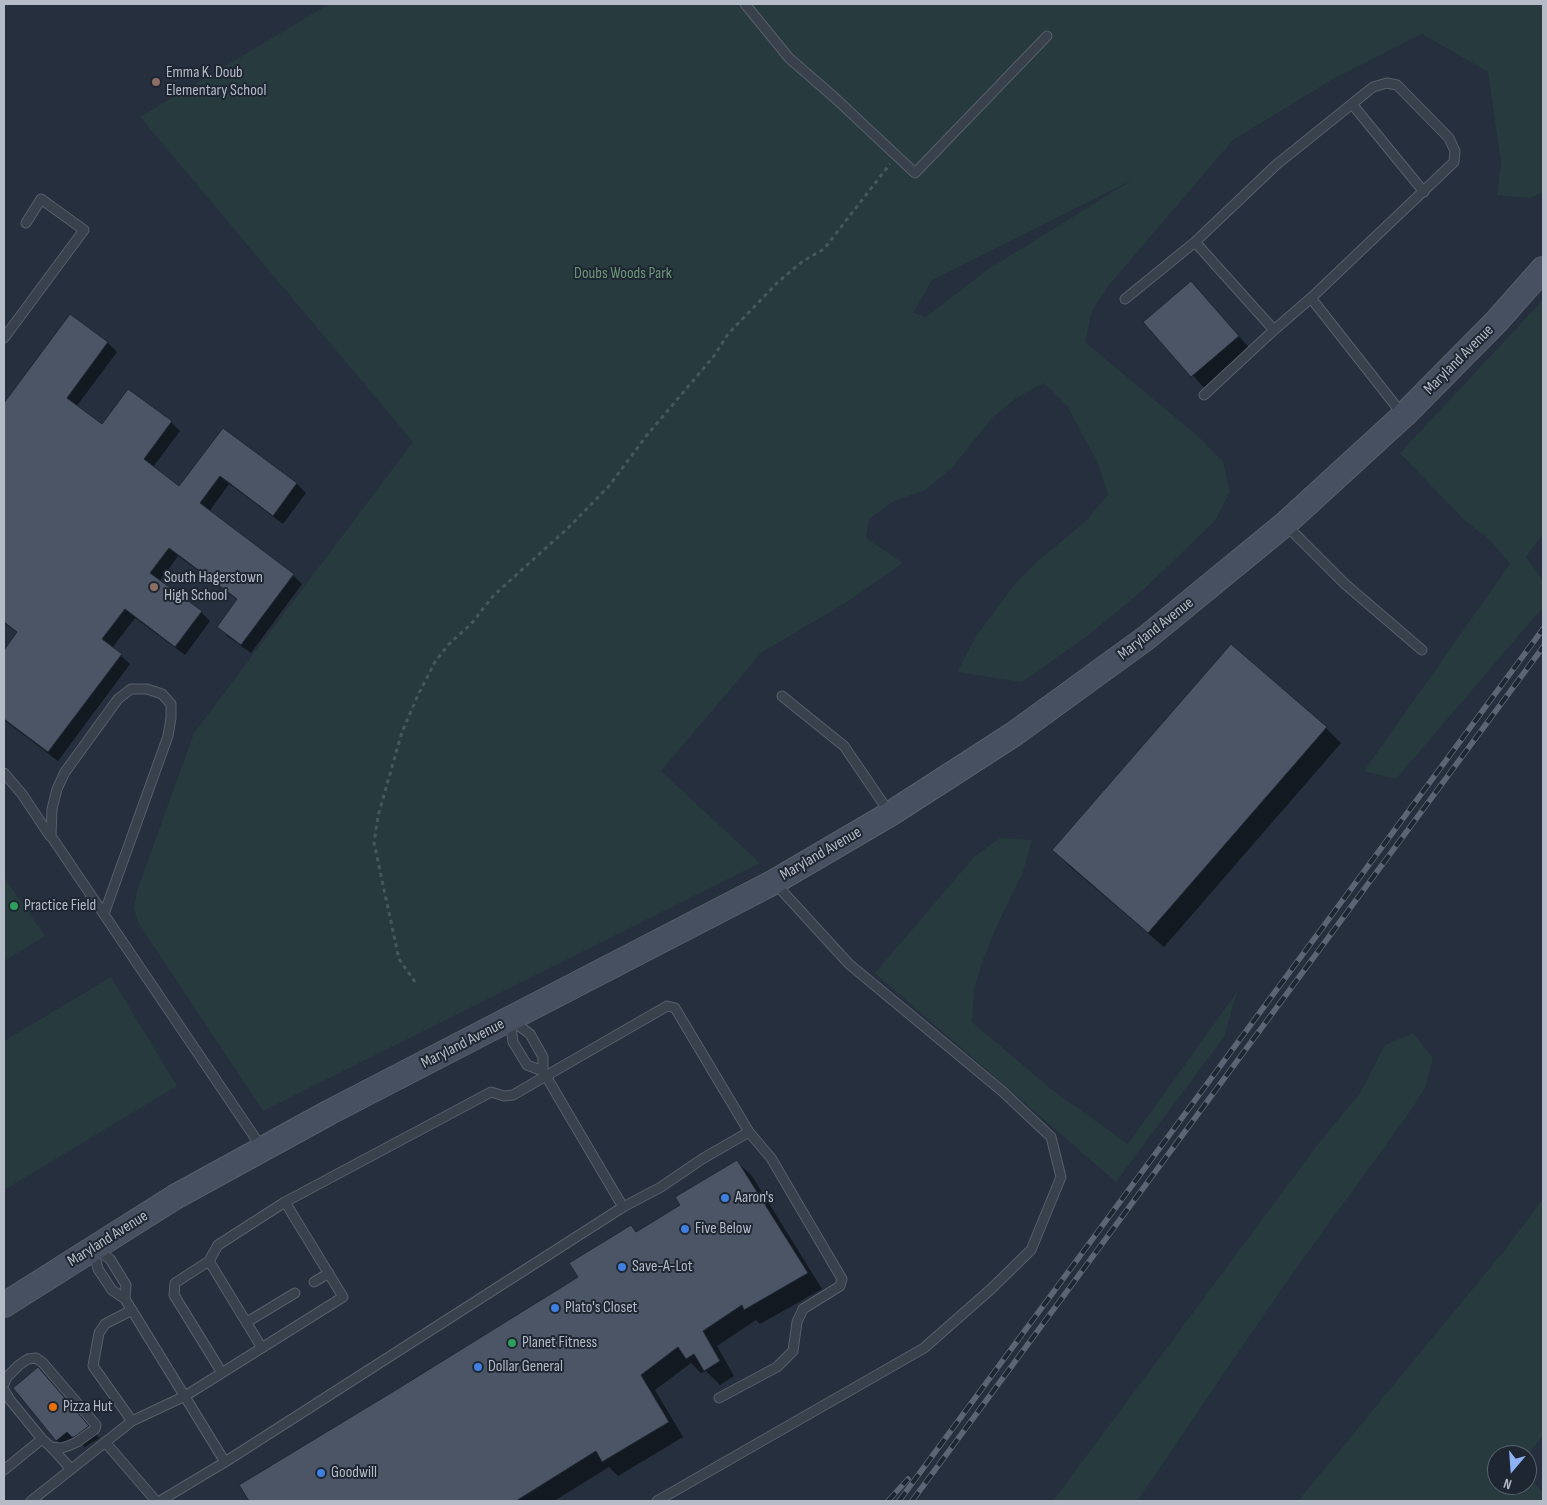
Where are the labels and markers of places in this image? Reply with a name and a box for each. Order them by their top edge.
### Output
place label: Emma K. Doub Elementary School [166,63,266,101]
marker: Emma K. Doub Elementary School [150,76,162,88]
place label: South Hagerstown High School [164,568,263,606]
marker: South Hagerstown High School [148,581,160,593]
place label: Practice Field [24,896,96,916]
marker: Practice Field [8,900,20,912]
place label: Aaron's [735,1188,774,1208]
marker: Aaron's [719,1192,731,1204]
place label: Five Below [695,1219,751,1239]
marker: Five Below [679,1223,691,1235]
place label: Save-A-Lot [632,1257,693,1277]
marker: Save-A-Lot [616,1261,628,1273]
place label: Plato's Closet [565,1298,637,1318]
marker: Plato's Closet [549,1302,561,1314]
place label: Planet Fitness [522,1333,597,1353]
marker: Planet Fitness [506,1337,518,1349]
place label: Dollar General [488,1357,563,1377]
marker: Dollar General [472,1361,484,1373]
place label: Pizza Hut [63,1397,113,1417]
marker: Pizza Hut [47,1401,59,1413]
place label: Goodwill [331,1463,377,1483]
marker: Goodwill [315,1467,327,1479]

